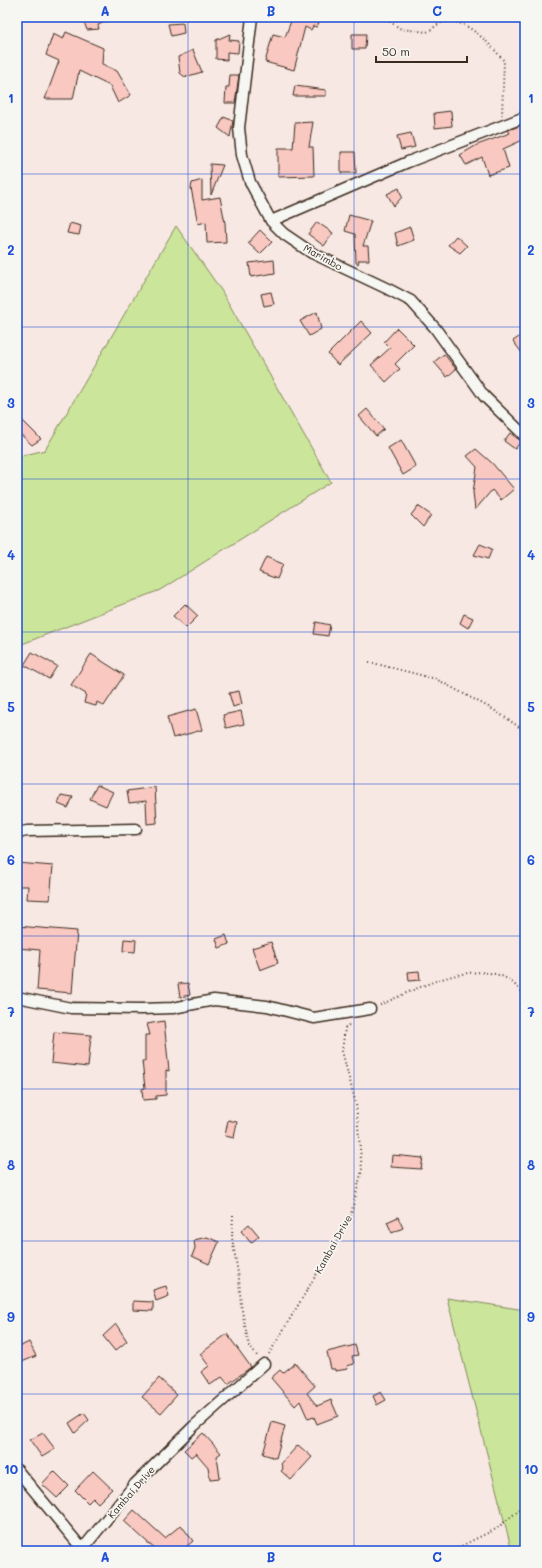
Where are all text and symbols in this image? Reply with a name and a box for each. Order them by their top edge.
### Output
text: A [100,2,110,19]
text: B [267,2,276,19]
text: C [432,2,442,19]
scale bar [376,38,467,64]
text: 50 m [382,43,410,59]
text: 1 [8,89,14,106]
text: 1 [528,89,534,106]
text: 2 [7,241,15,258]
street label: Marimbo [301,241,345,273]
text: 2 [527,241,535,258]
text: 3 [7,394,15,411]
text: 3 [527,394,535,411]
text: 4 [7,546,15,563]
text: 4 [527,546,535,563]
text: 5 [7,698,15,715]
text: 5 [527,698,535,715]
text: 6 [7,851,15,868]
text: 6 [527,851,535,868]
text: 7 [7,1003,15,1020]
text: 7 [527,1003,535,1020]
text: 8 [7,1156,15,1173]
text: 8 [527,1156,535,1173]
street label: Kambai Drive [311,1212,355,1276]
text: 9 [7,1308,15,1325]
text: 9 [527,1308,535,1325]
text: 10 [4,1460,18,1477]
text: 10 [524,1460,538,1477]
street label: Kambai Drive [104,1463,158,1521]
text: A [100,1548,110,1565]
text: B [267,1548,276,1565]
text: C [432,1548,442,1565]

